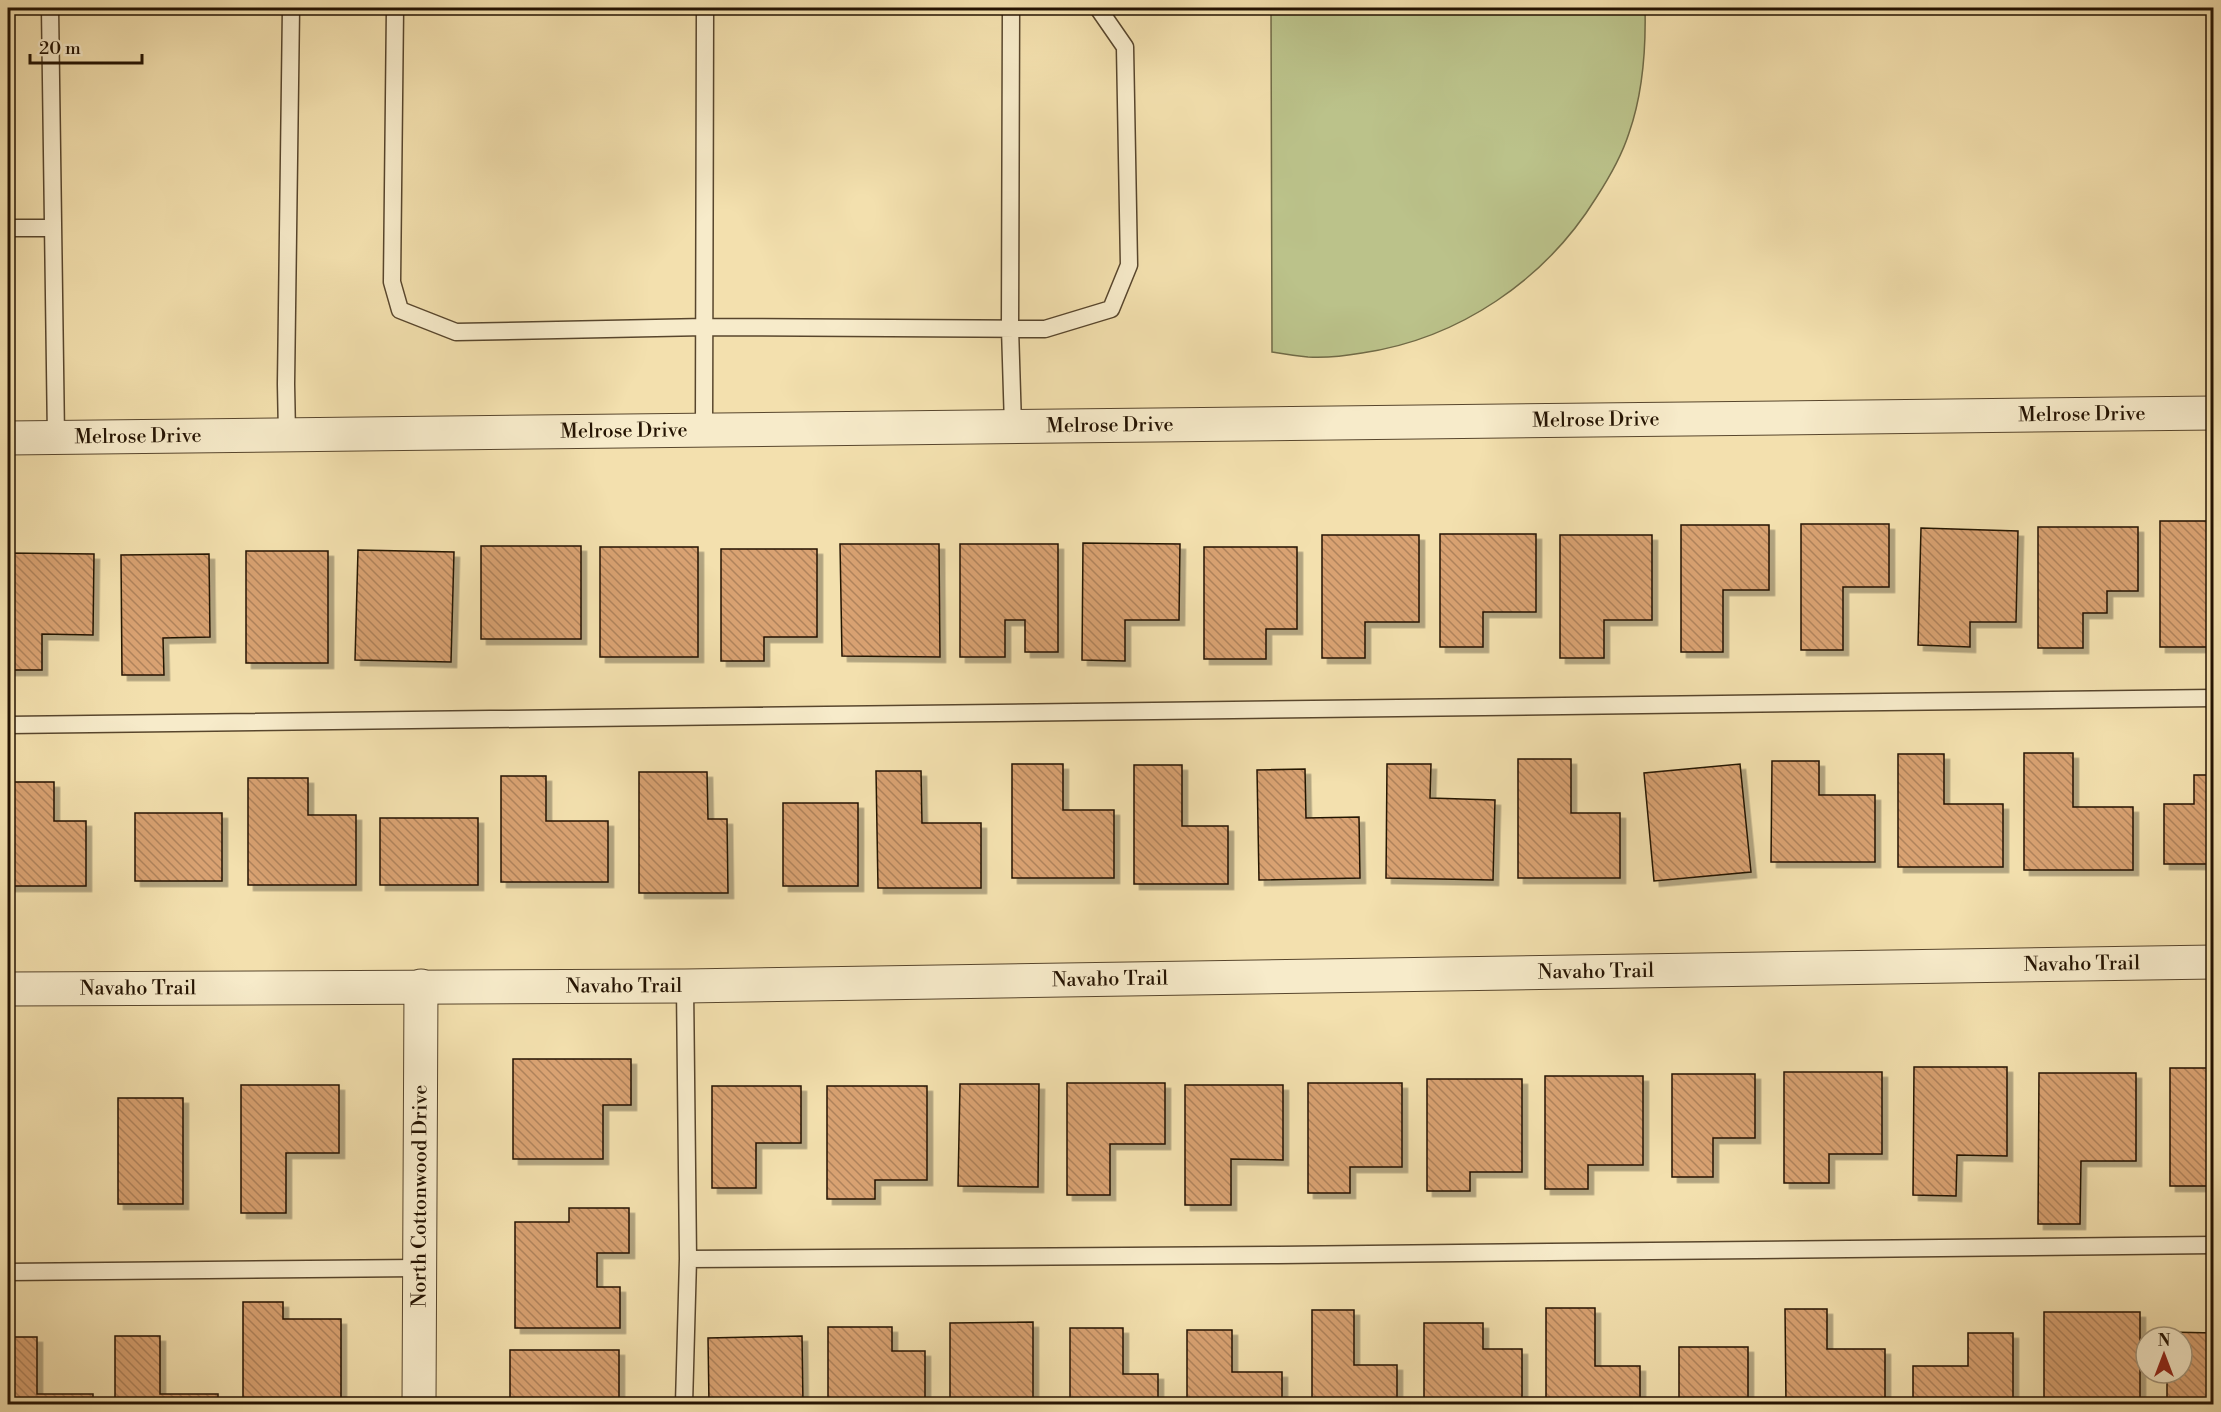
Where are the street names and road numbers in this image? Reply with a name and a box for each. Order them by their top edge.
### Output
street label: Melrose Drive [2018,401,2146,428]
street label: Melrose Drive [1532,407,1660,433]
street label: Melrose Drive [1046,412,1174,439]
street label: Melrose Drive [560,418,688,444]
street label: Melrose Drive [74,423,202,450]
street label: Navaho Trail [2023,951,2140,977]
street label: Navaho Trail [1538,958,1654,985]
street label: Navaho Trail [1052,966,1168,993]
street label: Navaho Trail [566,974,682,999]
street label: Navaho Trail [80,976,196,1001]
street label: North Cottonwood Drive [407,1084,433,1308]

